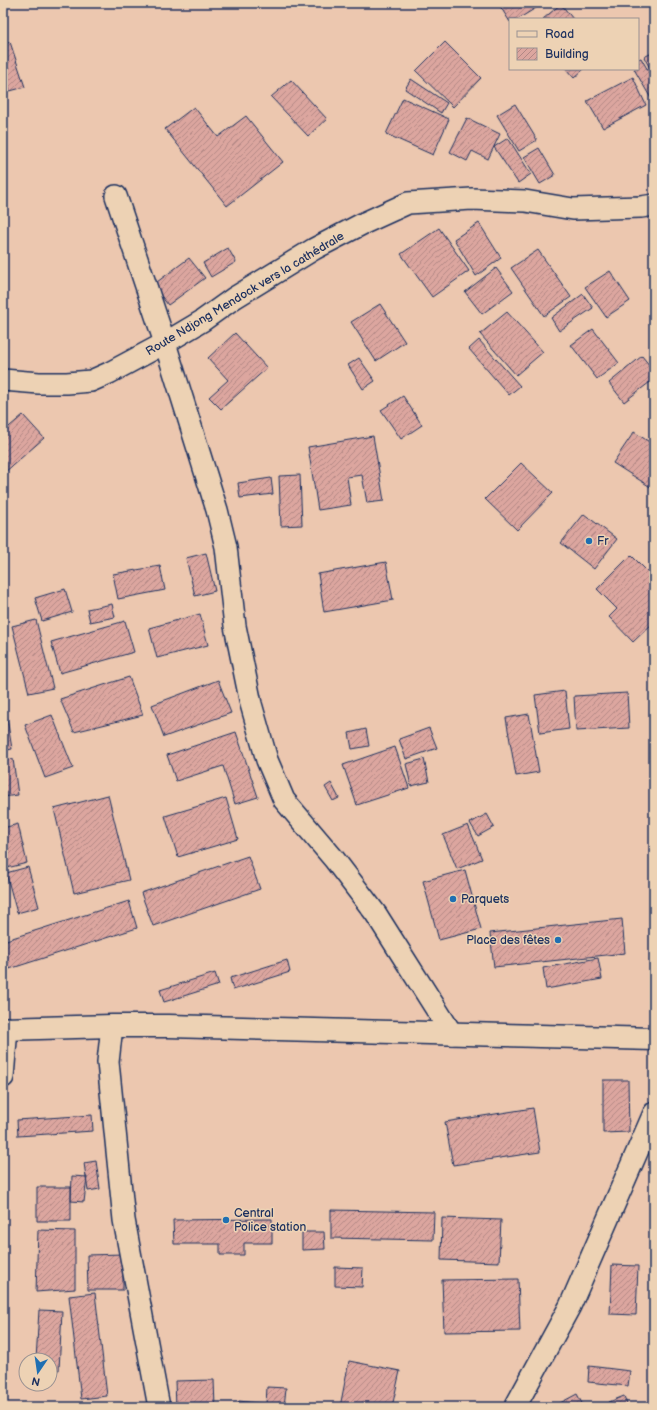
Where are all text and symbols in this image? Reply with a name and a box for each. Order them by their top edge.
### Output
legend [509,18,639,70]
text: Road [545,27,574,42]
text: Building [545,47,589,62]
street label: Route Ndjong Mendock vers la cathédrale [143,229,347,359]
place label: Fr [597,534,609,549]
marker: Fr [584,536,594,546]
place label: Parquets [461,892,509,907]
marker: Parquets [448,894,458,904]
place label: Place des fêtes [466,933,550,948]
marker: Place des fêtes [553,935,563,945]
place label: Central Police station [234,1206,306,1235]
marker: Central Police station [221,1215,231,1225]
north arrow [18,1352,58,1392]
text: N [30,1374,41,1389]

